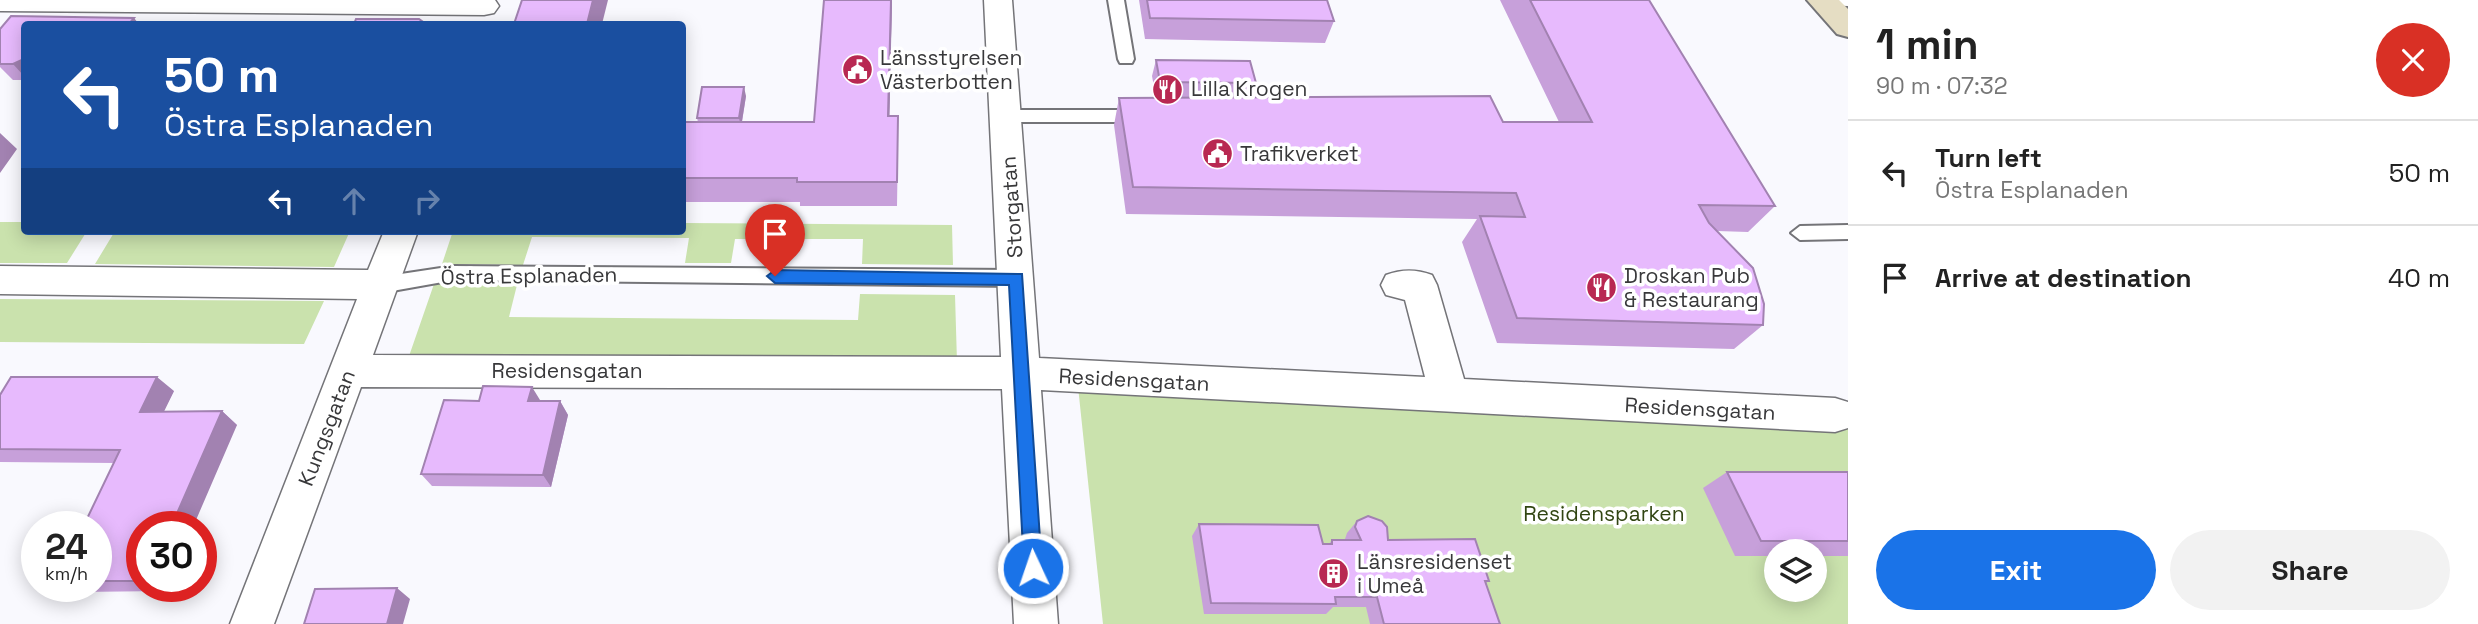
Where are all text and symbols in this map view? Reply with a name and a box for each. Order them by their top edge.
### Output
text: 1 min [1876,18,1979,71]
button: close [2376,23,2450,97]
text: 50 m [164,44,279,106]
place label: Länsstyrelsen Västerbotten [880,44,1022,95]
icon: left [49,49,140,140]
public building icon: Länsstyrelsen Västerbotten [840,53,874,87]
text: 90 m · 07:32 [1876,71,2008,101]
restaurant icon: Lilla Krogen [1151,72,1185,106]
place label: Lilla Krogen [1191,75,1308,102]
text: Östra Esplanaden [164,105,433,145]
public building icon: Trafikverket [1200,137,1234,171]
place label: Trafikverket [1240,140,1359,167]
text: Turn left [1935,141,2042,175]
icon: left [1876,154,1914,192]
street label: Storgatan [994,155,1029,259]
text: 50 m [2389,156,2450,190]
text: Östra Esplanaden [1935,175,2129,205]
icon: left [262,182,300,220]
icon: ahead [335,182,373,220]
icon: right [408,182,446,220]
pin [745,204,805,276]
icon: arrive [756,215,794,253]
icon: arrive [1876,259,1914,297]
street label: Östra Esplanaden [440,260,618,291]
text: Arrive at destination [1935,261,2192,295]
text: 40 m [2388,261,2450,295]
place label: Droskan Pub & Restaurang [1624,262,1759,313]
restaurant icon: Droskan Pub & Restaurang [1584,271,1618,305]
street label: Residensgatan [491,357,643,384]
street label: Residensgatan [1058,362,1210,397]
street label: Kungsgatan [292,366,361,490]
street label: Residensgatan [1624,391,1776,426]
park label: Residensparken [1523,500,1685,527]
speed limit sign: 30 [126,511,217,602]
text: 24 [45,525,88,569]
button: Exit [1876,530,2156,610]
button: Share [2170,530,2450,610]
position arrow [996,531,1070,605]
map controls [1764,539,1827,602]
button: layers [1764,539,1827,602]
place label: Länsresidenset i Umeå [1357,548,1512,599]
building icon: Länsresidenset i Umeå [1317,557,1351,591]
text: km/h [45,562,88,585]

